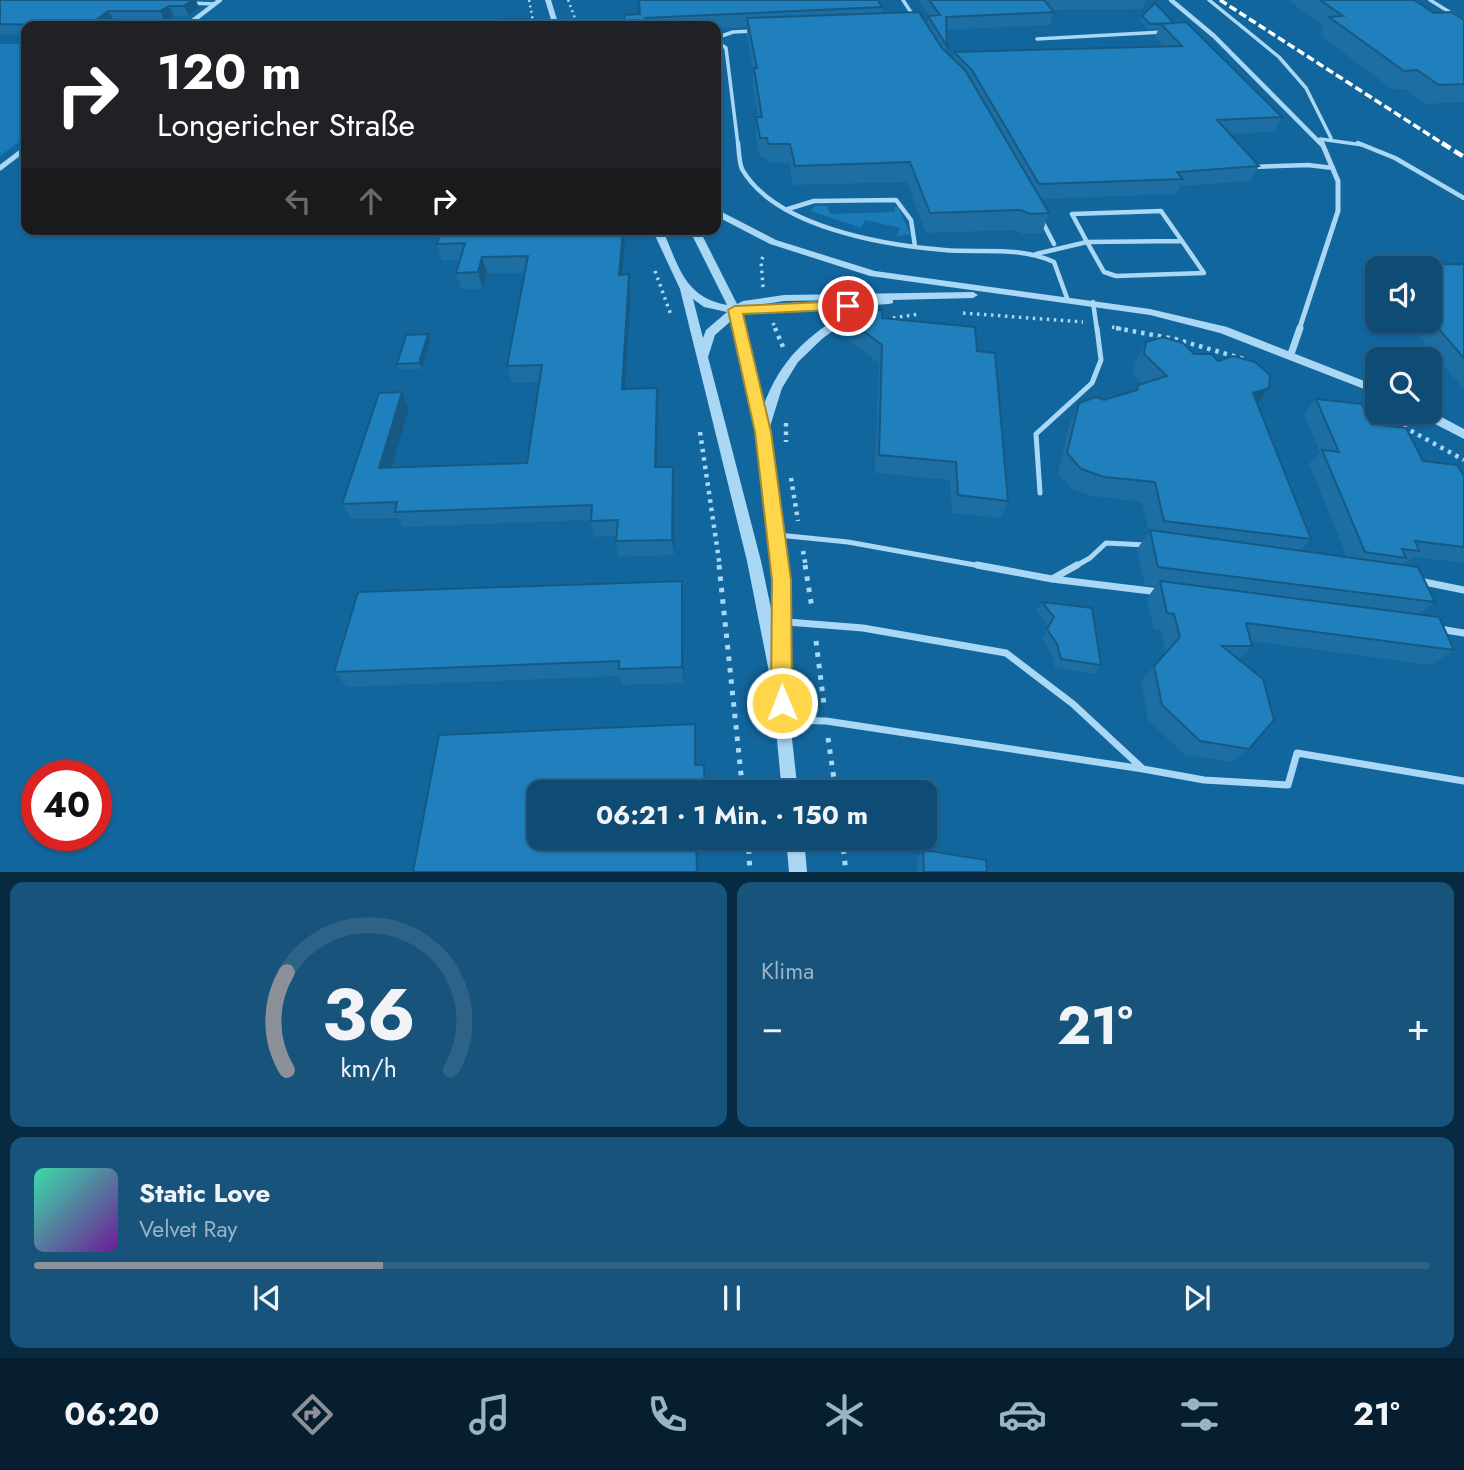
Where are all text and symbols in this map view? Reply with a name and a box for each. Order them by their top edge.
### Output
text: 120 m [157,37,301,107]
icon: right [42,49,133,140]
text: Longericher Straße [157,102,415,148]
icon: left [279,182,317,220]
icon: ahead [352,182,390,220]
icon: right [425,182,463,220]
map controls [1365,256,1442,424]
button: sound [1365,256,1442,333]
pin [818,276,878,336]
icon: arrive [829,287,867,325]
button: search [1365,347,1442,424]
position arrow [745,666,819,740]
speed limit sign: 40 [21,760,112,851]
text: 06:21 · 1 Min. · 150 m [596,796,868,834]
text: Klima [761,954,814,988]
text: 36 [322,963,415,1068]
text: 21° [1057,988,1133,1064]
text: − [761,999,783,1054]
text: + [1407,999,1430,1054]
text: km/h [340,1050,397,1086]
text: Static Love [139,1174,271,1212]
text: Velvet Ray [139,1212,237,1246]
icon: previous [248,1279,286,1317]
icon: pause [713,1279,751,1317]
icon: next [1178,1279,1216,1317]
icon: directions [288,1390,337,1439]
icon: music [465,1390,514,1439]
icon: phone [643,1390,692,1439]
icon: climate [820,1390,869,1439]
icon: car [998,1390,1047,1439]
icon: filters [1175,1390,1224,1439]
text: 06:20 [64,1391,159,1437]
text: 21° [1353,1391,1400,1437]

